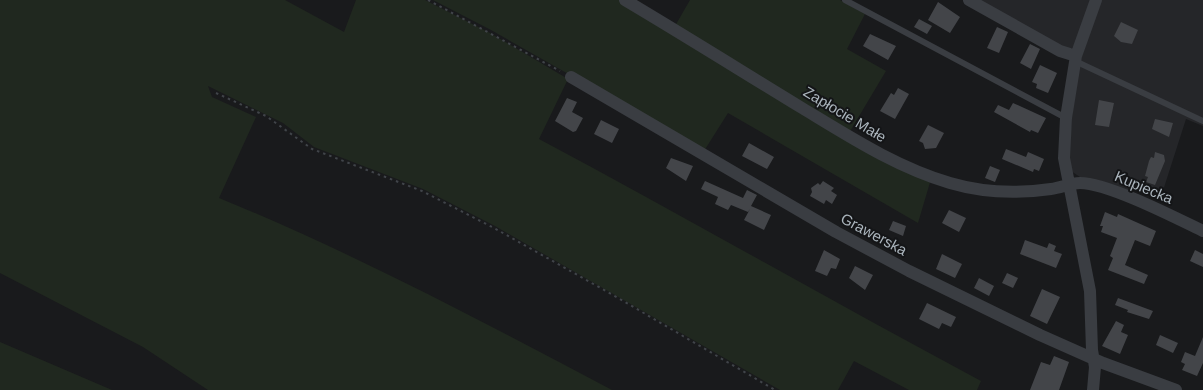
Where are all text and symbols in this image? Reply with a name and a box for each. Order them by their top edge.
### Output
street label: Zapłocie Małe [801,83,889,145]
street label: Kupiecka [1112,167,1176,207]
street label: Grawerska [838,209,911,259]

